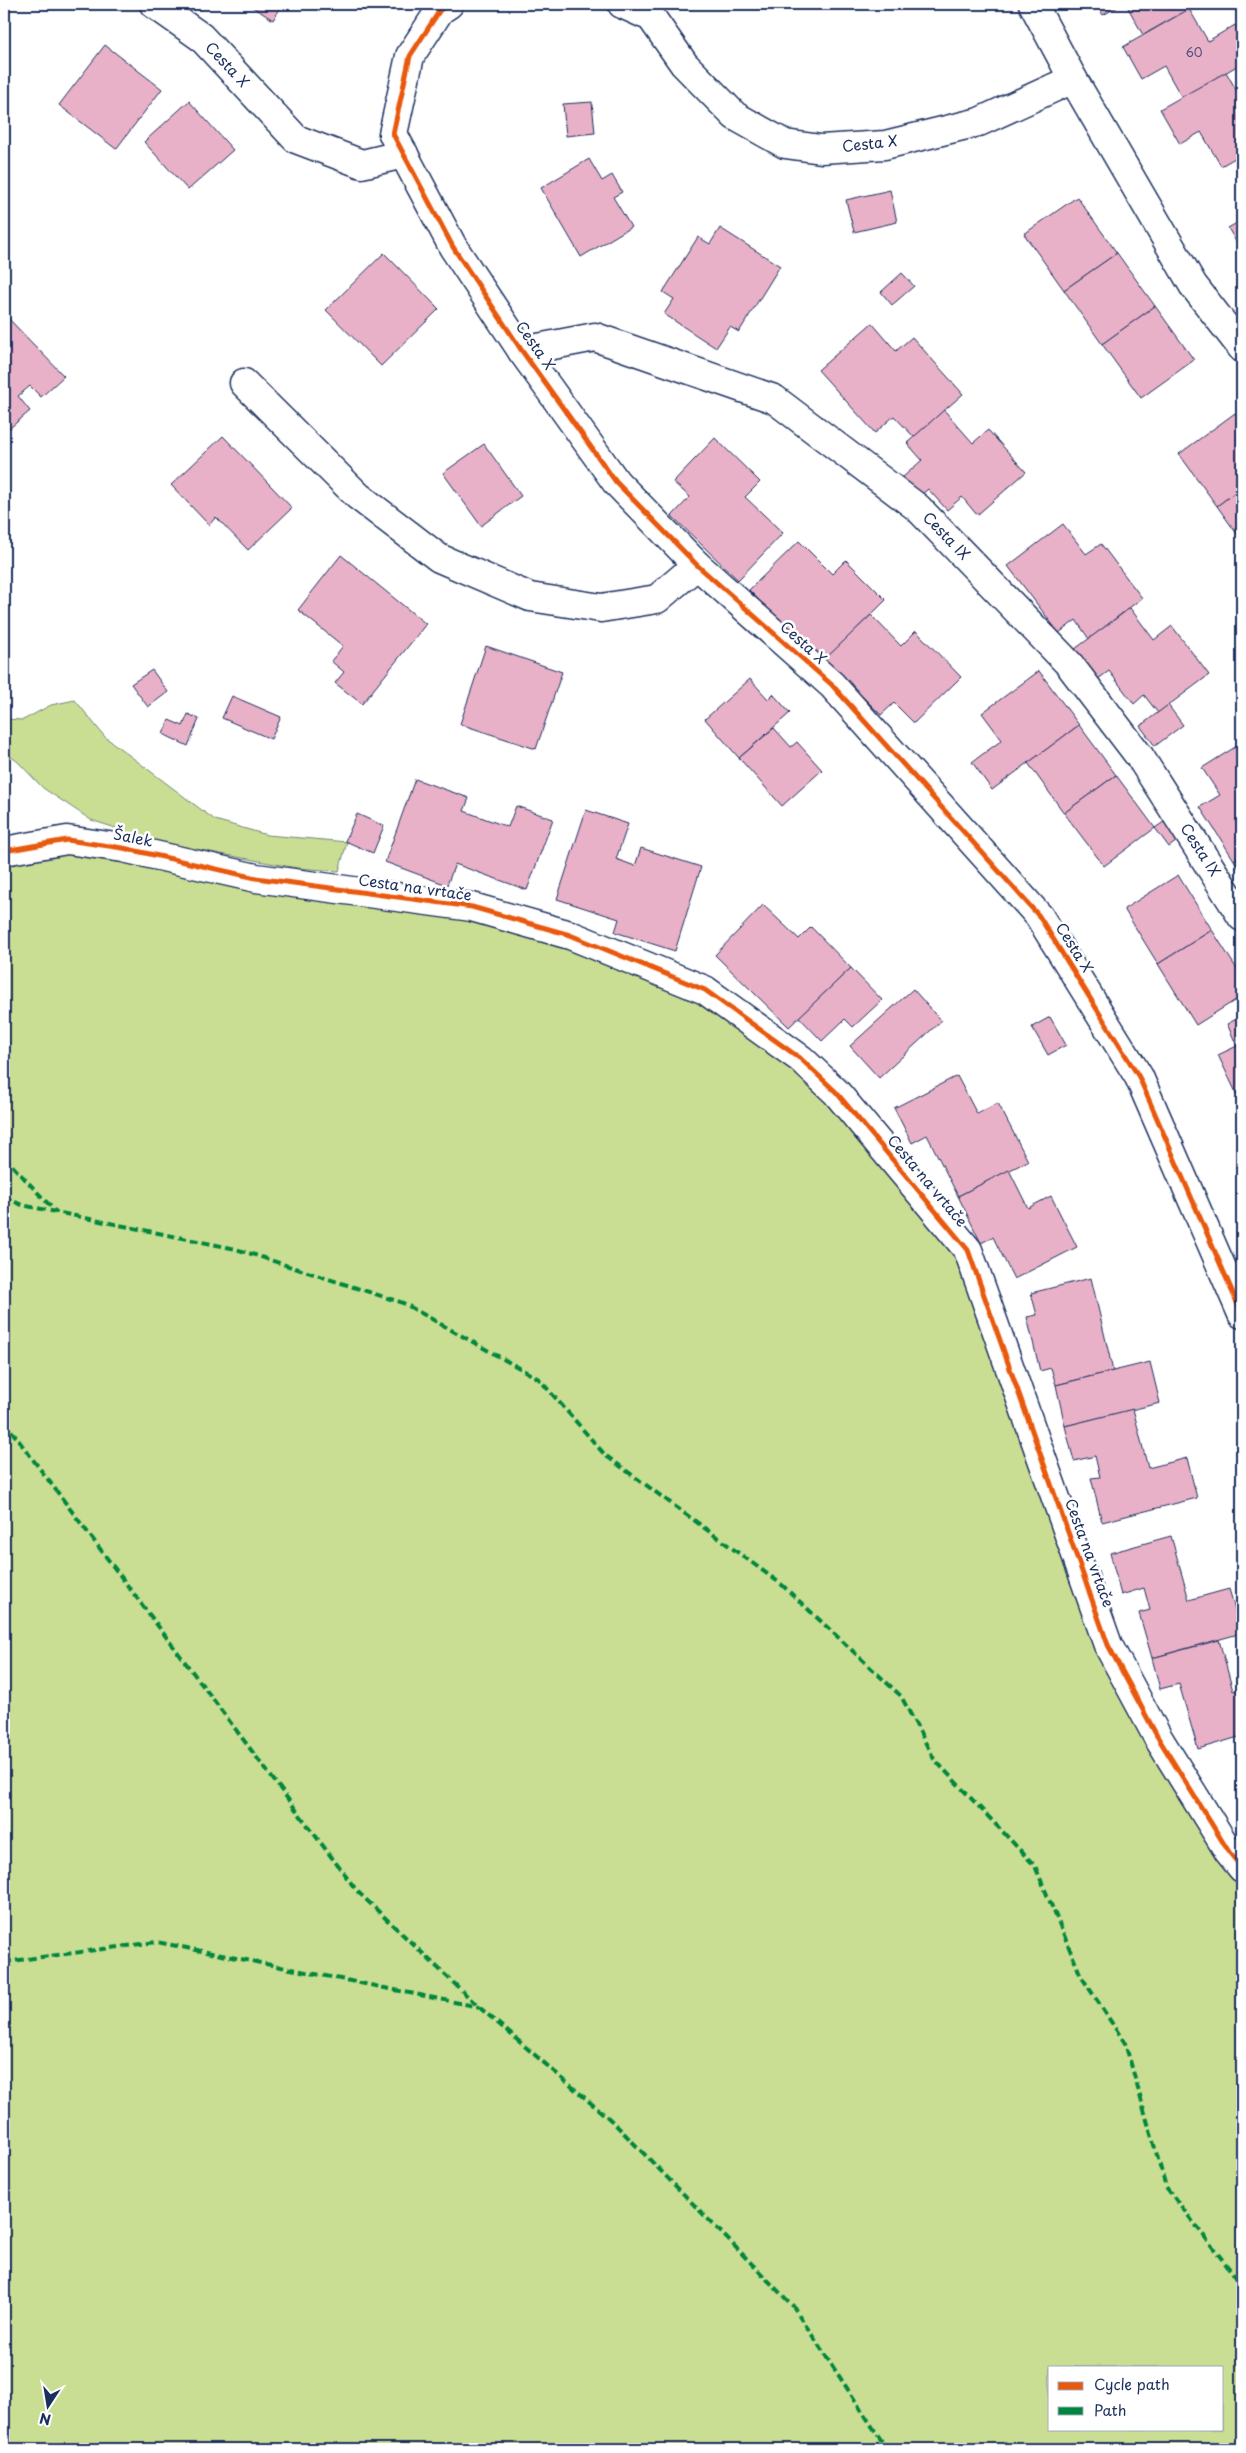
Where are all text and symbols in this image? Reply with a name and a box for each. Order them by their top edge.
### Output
street label: Cesta X [201,36,256,92]
house number: 60 [1185,43,1203,61]
street label: Cesta X [841,128,899,157]
street label: Cesta X [511,316,562,375]
street label: Cesta IX [918,506,976,564]
street label: Cesta X [776,615,832,669]
street label: Cesta IX [1175,818,1227,880]
street label: Šalek [111,821,155,852]
street label: Cesta na vrtače [357,867,473,906]
street label: Cesta X [1051,918,1100,977]
street label: Cesta na vrtače [883,1129,974,1231]
street label: Cesta na vrtače [1060,1495,1121,1610]
legend [1048,2366,1224,2430]
text: Cycle path [1094,2372,1170,2395]
north arrow [22,2380,72,2430]
text: Path [1094,2398,1126,2421]
text: N [38,2408,53,2431]

